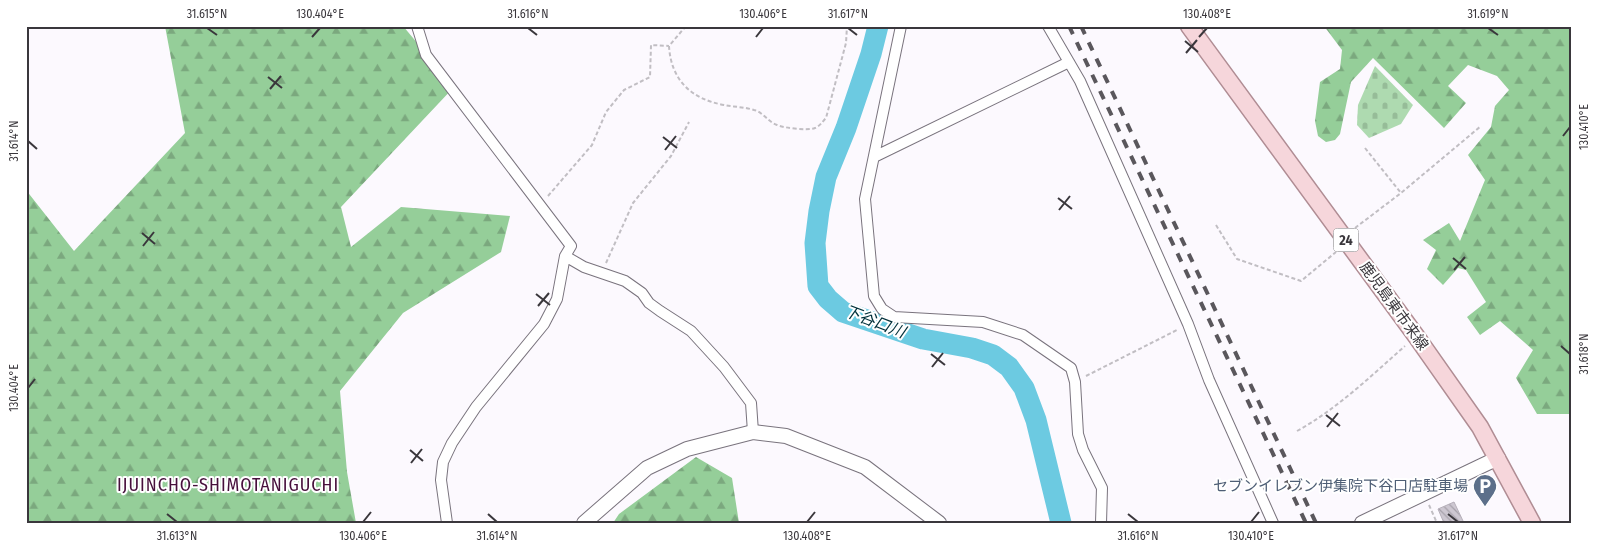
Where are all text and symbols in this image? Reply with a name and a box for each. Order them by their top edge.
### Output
text: 31.615°N [187,7,227,21]
text: 130.404°E [296,7,344,21]
text: 31.616°N [507,7,549,21]
text: 130.406°E [739,7,787,21]
text: 31.617°N [828,7,868,21]
text: 130.408°E [1183,7,1231,21]
text: 31.619°N [1467,7,1509,21]
text: 130.410°E [1577,104,1591,150]
text: 31.614°N [7,120,21,162]
road number: 24 [1334,228,1358,252]
street label: 鹿児島東市来線 [1356,258,1432,354]
water label: 下谷口川 [842,301,910,343]
text: 31.618°N [1577,333,1591,375]
text: 130.404°E [7,364,21,412]
parking icon: セブンイレブン伊集院下谷口店駐車場 [1472,473,1498,507]
district label: IJUINCHO-SHIMOTANIGUCHI [117,474,339,496]
place label: セブンイレブン伊集院下谷口店駐車場 [1213,477,1468,495]
text: 31.613°N [157,529,197,543]
text: 130.406°E [339,529,387,543]
text: 31.614°N [476,529,518,543]
text: 130.408°E [783,529,831,543]
text: 31.616°N [1117,529,1159,543]
text: 130.410°E [1228,529,1274,543]
text: 31.617°N [1438,529,1478,543]

